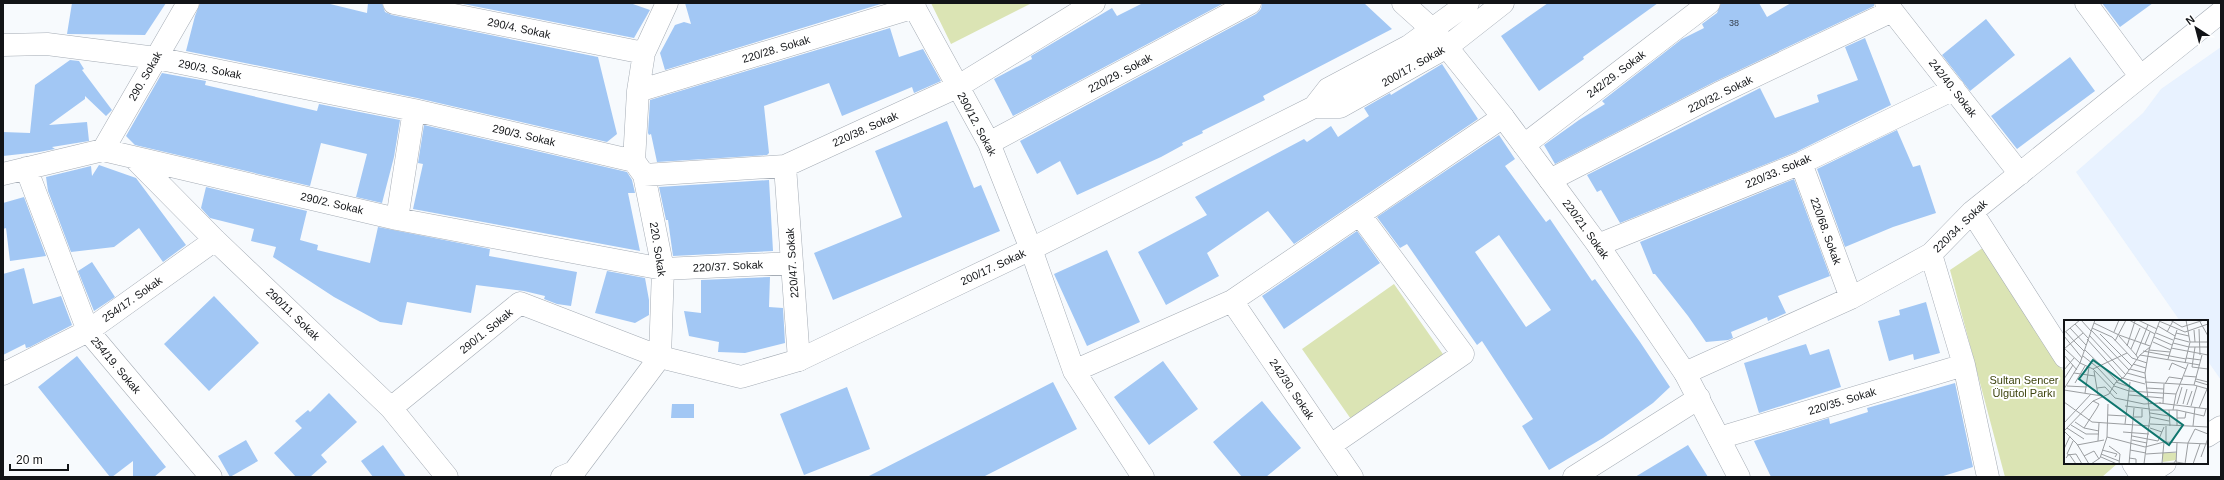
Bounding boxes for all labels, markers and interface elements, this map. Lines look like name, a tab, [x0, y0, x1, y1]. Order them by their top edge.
north arrow	[2176, 8, 2216, 48]
text: N	[2183, 13, 2197, 27]
street label: 290/4. Sokak	[486, 15, 552, 41]
house number: 38	[1729, 18, 1739, 28]
street label: 220/28. Sokak	[741, 33, 812, 65]
street label: 200/17. Sokak	[1380, 43, 1447, 89]
street label: 242/29. Sokak	[1584, 48, 1648, 100]
street label: 290. Sokak	[126, 49, 164, 103]
street label: 220/29. Sokak	[1086, 51, 1154, 95]
street label: 290/3. Sokak	[177, 57, 243, 81]
street label: 242/40. Sokak	[1927, 57, 1980, 120]
street label: 220/32. Sokak	[1686, 73, 1755, 115]
street label: 290/12. Sokak	[955, 90, 999, 158]
street label: 220/38. Sokak	[830, 109, 900, 149]
street label: 290/3. Sokak	[491, 122, 557, 148]
street label: 220/33. Sokak	[1743, 152, 1813, 190]
street label: 290/2. Sokak	[299, 190, 365, 216]
street label: 220/68. Sokak	[1808, 196, 1844, 267]
street label: 220/21. Sokak	[1560, 197, 1612, 261]
street label: 220/34. Sokak	[1931, 197, 1990, 255]
street label: 220. Sokak	[648, 221, 668, 278]
street label: 220/47. Sokak	[784, 227, 800, 299]
street label: 200/17. Sokak	[959, 246, 1028, 287]
street label: 220/37. Sokak	[693, 258, 764, 274]
street label: 254/17. Sokak	[100, 274, 165, 324]
street label: 290/11. Sokak	[264, 286, 323, 343]
street label: 290/1. Sokak	[457, 306, 515, 356]
inset map	[2064, 320, 2208, 464]
street label: 254/19. Sokak	[89, 334, 144, 396]
street label: 242/30. Sokak	[1267, 356, 1317, 422]
park label: Sultan Sencer Ülgütol Parkı	[1989, 374, 2059, 399]
street label: 220/35. Sokak	[1807, 385, 1878, 417]
scale bar	[10, 446, 68, 472]
text: 20 m	[16, 453, 43, 467]

